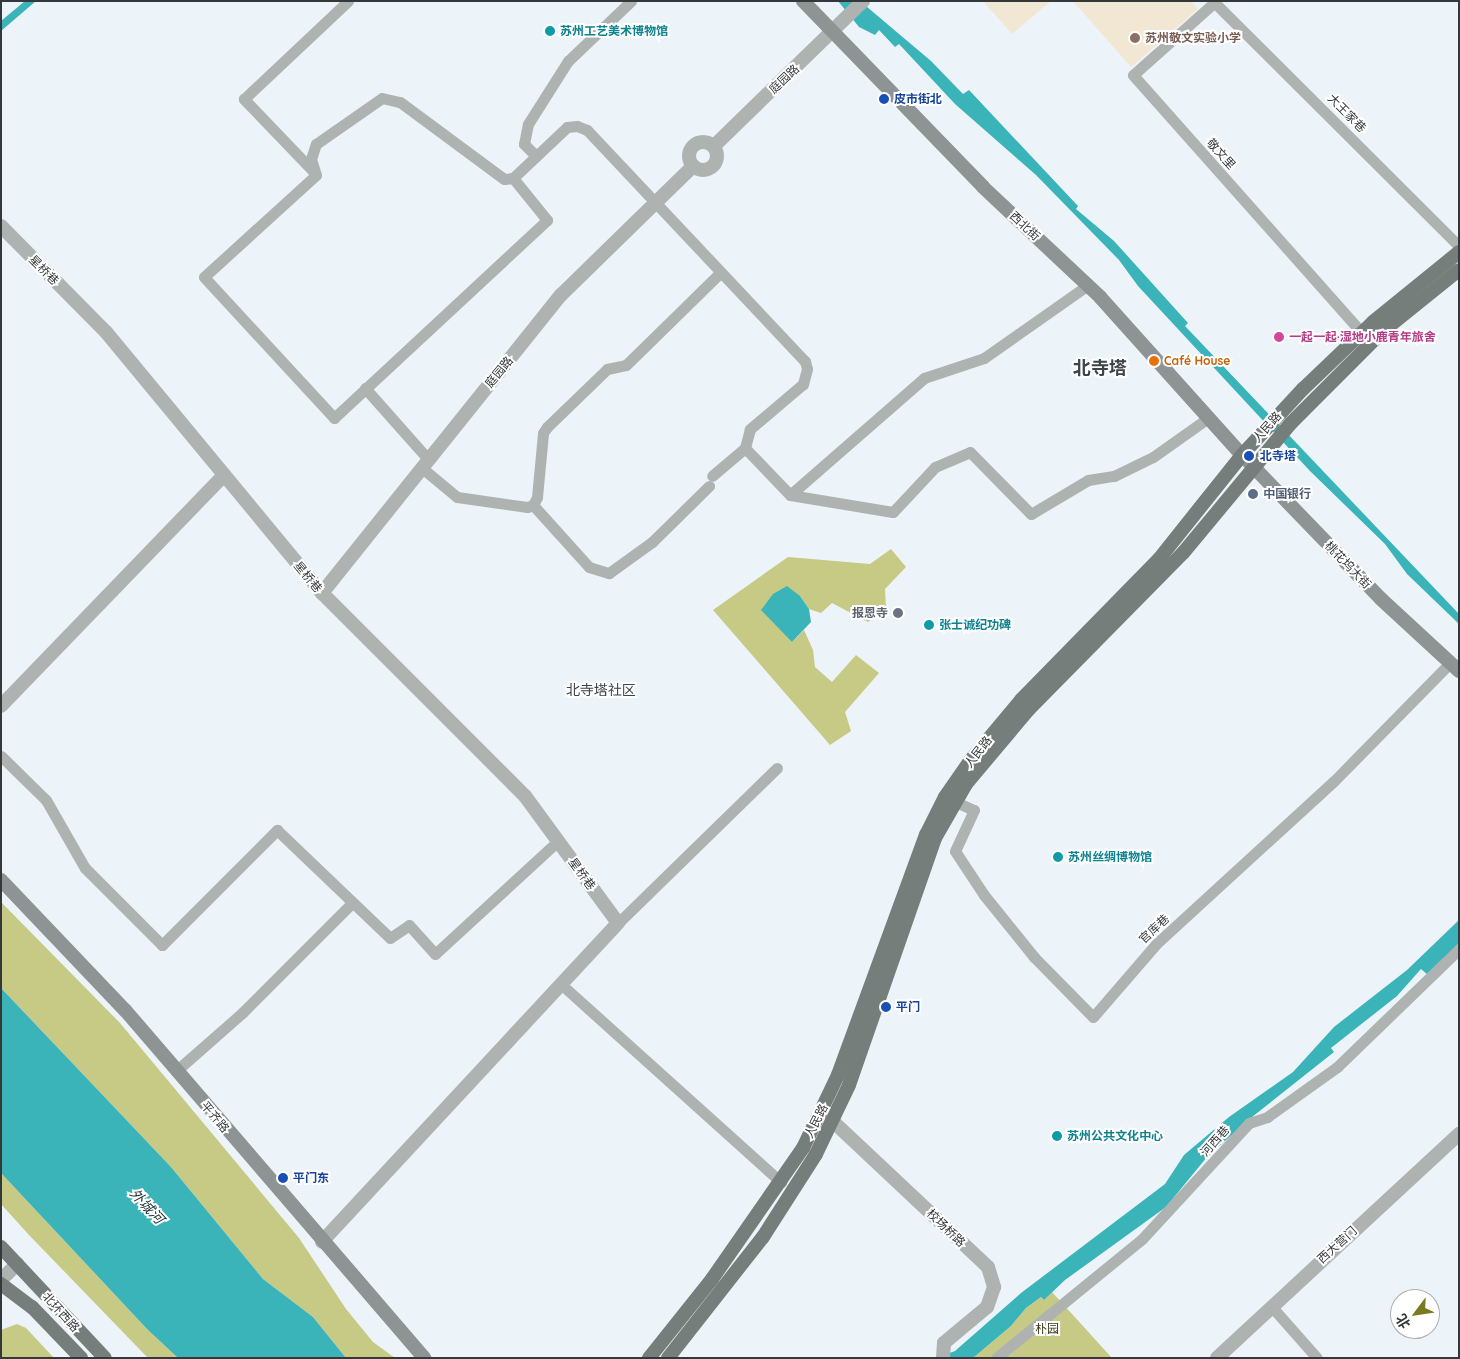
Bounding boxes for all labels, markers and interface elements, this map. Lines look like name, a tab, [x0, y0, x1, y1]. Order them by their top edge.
place label: 苏州工艺美术博物馆	[560, 24, 668, 38]
marker: 苏州工艺美术博物馆	[544, 25, 556, 37]
place label: 苏州敬文实验小学	[1145, 31, 1241, 45]
marker: 苏州敬文实验小学	[1129, 32, 1141, 44]
street label: 庭园路	[766, 61, 802, 97]
street label: 大王家巷	[1325, 91, 1369, 135]
place label: 皮市街北	[894, 92, 942, 106]
marker: 皮市街北	[878, 93, 890, 105]
street label: 敬文里	[1204, 136, 1238, 172]
street label: 西北街	[1007, 208, 1043, 244]
street label: 星桥巷	[26, 252, 62, 288]
place label: 一起一起·湿地小鹿青年旅舍	[1289, 330, 1436, 344]
marker: 一起一起·湿地小鹿青年旅舍	[1273, 331, 1285, 343]
street label: 庭园路	[482, 353, 516, 391]
place label: Café House	[1164, 354, 1230, 368]
marker: Café House	[1148, 355, 1160, 367]
district label: 北寺塔	[1073, 357, 1127, 379]
street label: 人民路	[1250, 409, 1284, 445]
marker: 北寺塔	[1242, 449, 1256, 463]
place label: 北寺塔	[1260, 449, 1296, 463]
place label: 中国银行	[1263, 487, 1311, 501]
marker: 中国银行	[1247, 488, 1259, 500]
street label: 桃花坞大街	[1322, 538, 1374, 592]
street label: 星桥巷	[291, 559, 325, 595]
place label: 报恩寺	[852, 606, 888, 620]
marker: 报恩寺	[892, 607, 904, 619]
place label: 张士诚纪功碑	[939, 618, 1011, 632]
marker: 张士诚纪功碑	[923, 619, 935, 631]
district label: 北寺塔社区	[566, 682, 636, 698]
street label: 人民路	[961, 733, 995, 771]
place label: 苏州丝绸博物馆	[1068, 850, 1152, 864]
marker: 苏州丝绸博物馆	[1052, 851, 1064, 863]
street label: 星桥巷	[566, 855, 598, 893]
street label: 官库巷	[1136, 911, 1172, 947]
place label: 平门	[896, 1000, 920, 1014]
marker: 平门	[880, 1001, 892, 1013]
street label: 平齐路	[198, 1099, 232, 1135]
street label: 人民路	[801, 1102, 831, 1140]
street label: 河西巷	[1198, 1123, 1232, 1159]
place label: 苏州公共文化中心	[1067, 1129, 1163, 1143]
marker: 苏州公共文化中心	[1051, 1130, 1063, 1142]
place label: 平门东	[293, 1171, 329, 1185]
marker: 平门东	[277, 1172, 289, 1184]
water label: 外城河	[127, 1185, 167, 1227]
street label: 校场桥路	[924, 1206, 968, 1250]
street label: 西大营门	[1314, 1224, 1360, 1266]
street label: 北环西路	[40, 1289, 82, 1335]
north arrow	[1390, 1289, 1440, 1339]
text: 北	[1392, 1311, 1414, 1332]
park label: 朴园	[1035, 1322, 1059, 1336]

